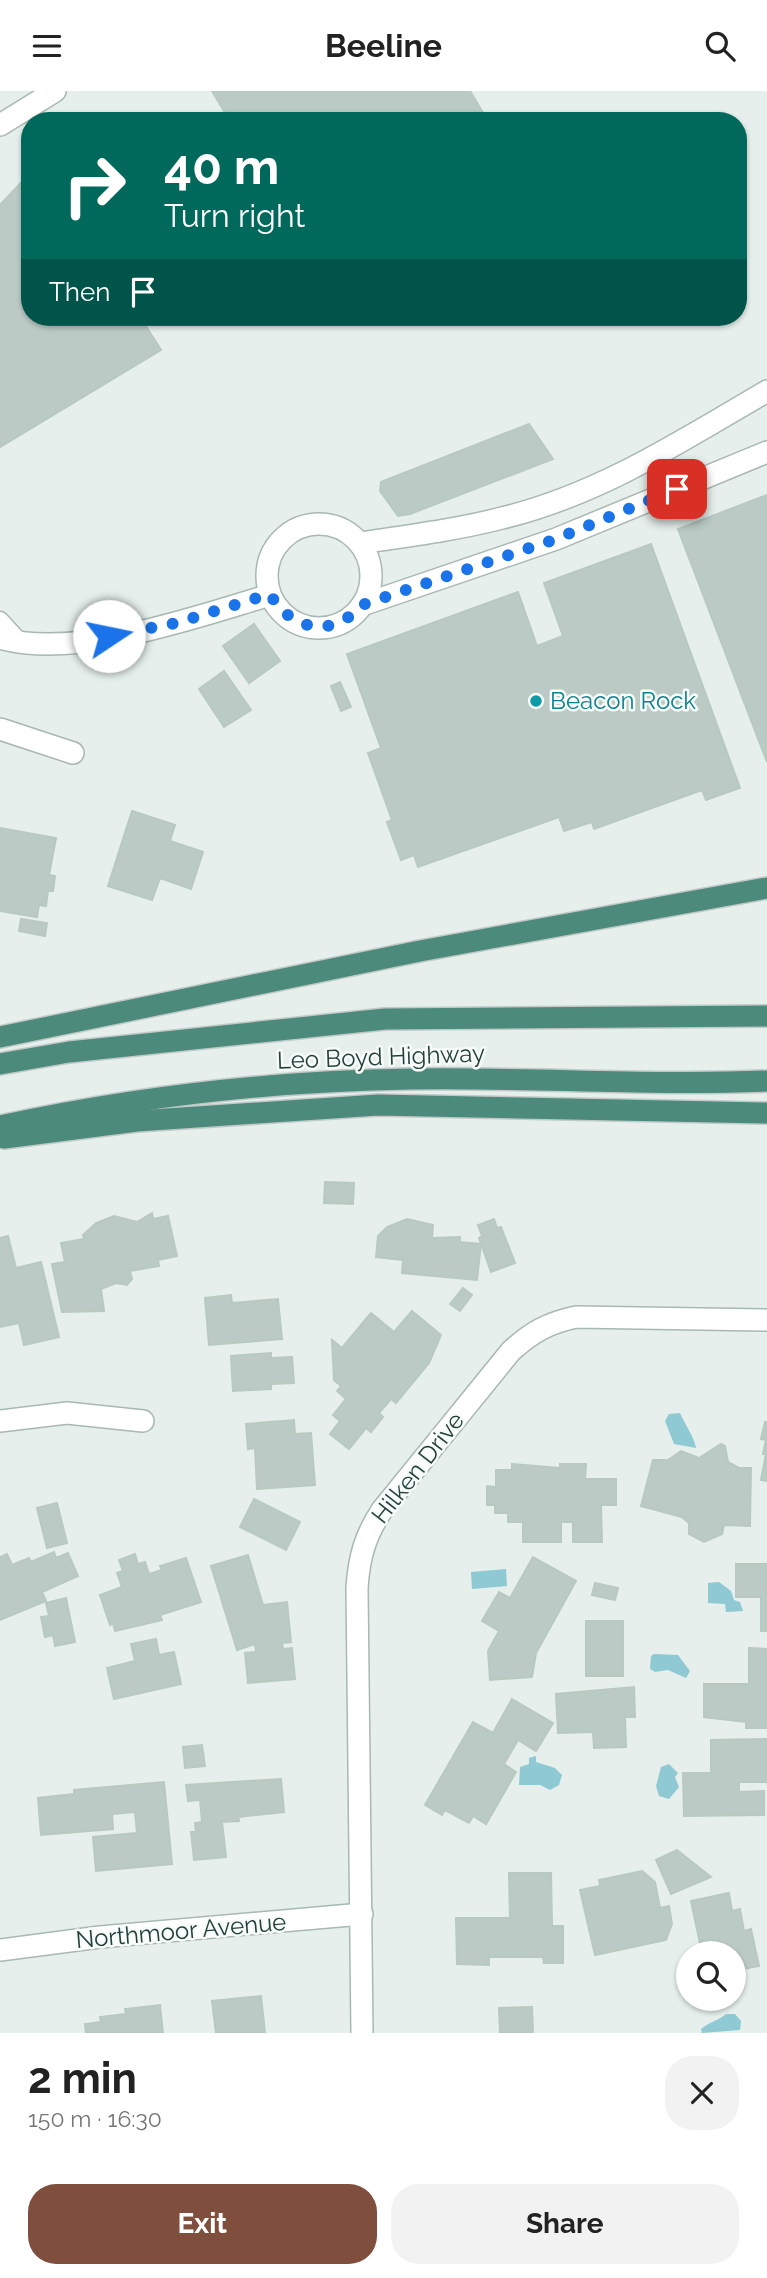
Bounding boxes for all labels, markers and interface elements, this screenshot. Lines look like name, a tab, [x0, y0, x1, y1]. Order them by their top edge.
icon: menu	[28, 27, 66, 65]
text: Beeline	[325, 27, 442, 64]
icon: search	[701, 27, 739, 65]
text: 40 m	[164, 138, 279, 195]
icon: right	[49, 140, 140, 231]
text: Turn right	[164, 197, 305, 234]
icon: arrive	[124, 273, 162, 311]
text: Then	[49, 277, 110, 307]
pin	[647, 459, 707, 519]
icon: arrive	[658, 470, 696, 508]
position arrow	[72, 599, 146, 673]
place label: Beacon Rock	[550, 686, 696, 715]
marker: Beacon Rock	[528, 693, 544, 709]
street label: Leo Boyd Highway	[277, 1038, 485, 1075]
street label: Hilken Drive	[365, 1406, 470, 1529]
street label: Northmoor Avenue	[75, 1907, 287, 1954]
map controls	[676, 1941, 746, 2011]
button: search	[676, 1941, 746, 2011]
text: 2 min	[28, 2054, 137, 2103]
button: close	[665, 2056, 739, 2130]
text: 150 m · 16:30	[28, 2105, 162, 2132]
button: Exit	[28, 2184, 377, 2264]
button: Share	[391, 2184, 739, 2264]

